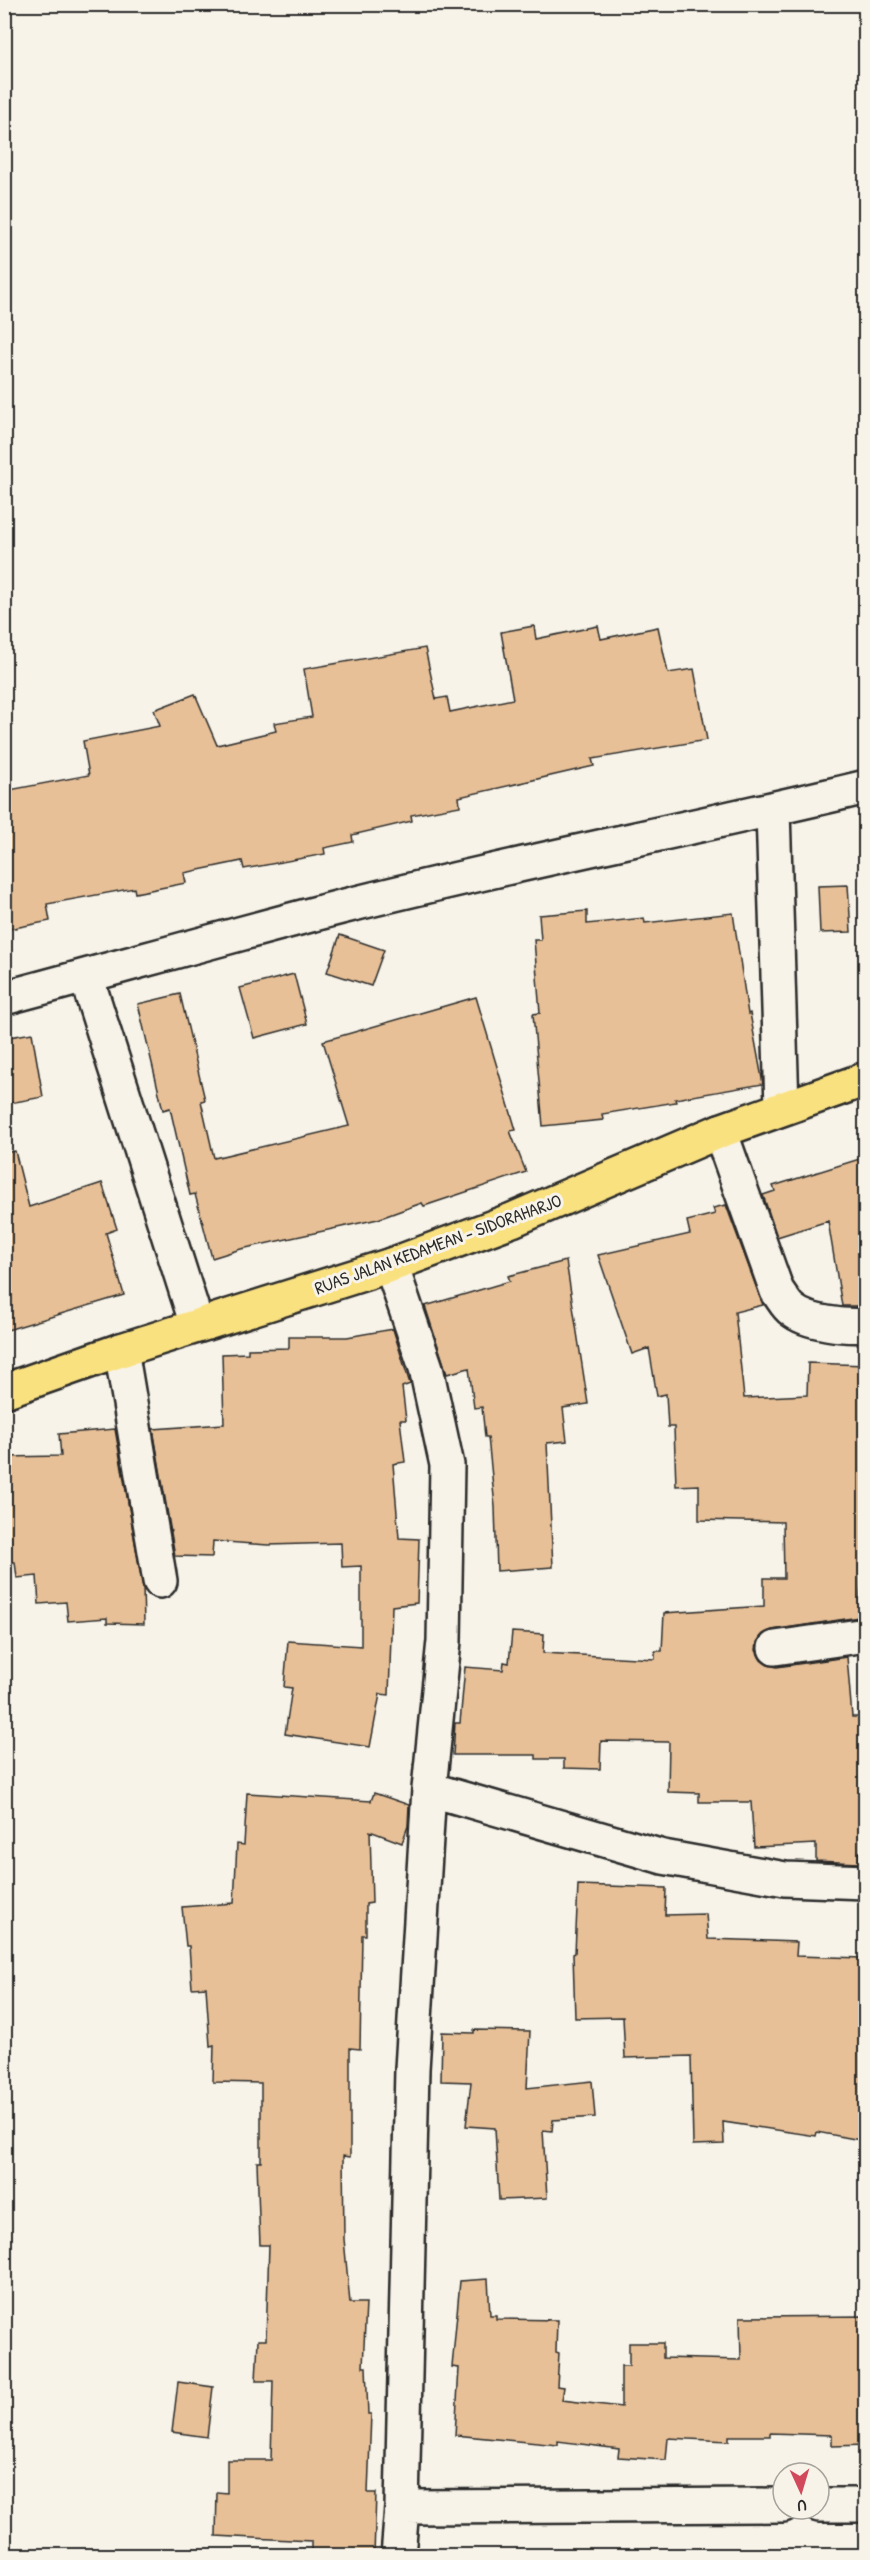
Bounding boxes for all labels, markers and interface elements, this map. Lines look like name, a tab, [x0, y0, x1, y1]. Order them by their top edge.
street label: RUAS JALAN KEDAMEAN - SIDORAHARJO	[311, 1188, 565, 1300]
north arrow	[771, 2461, 831, 2521]
text: U	[797, 2495, 807, 2517]

